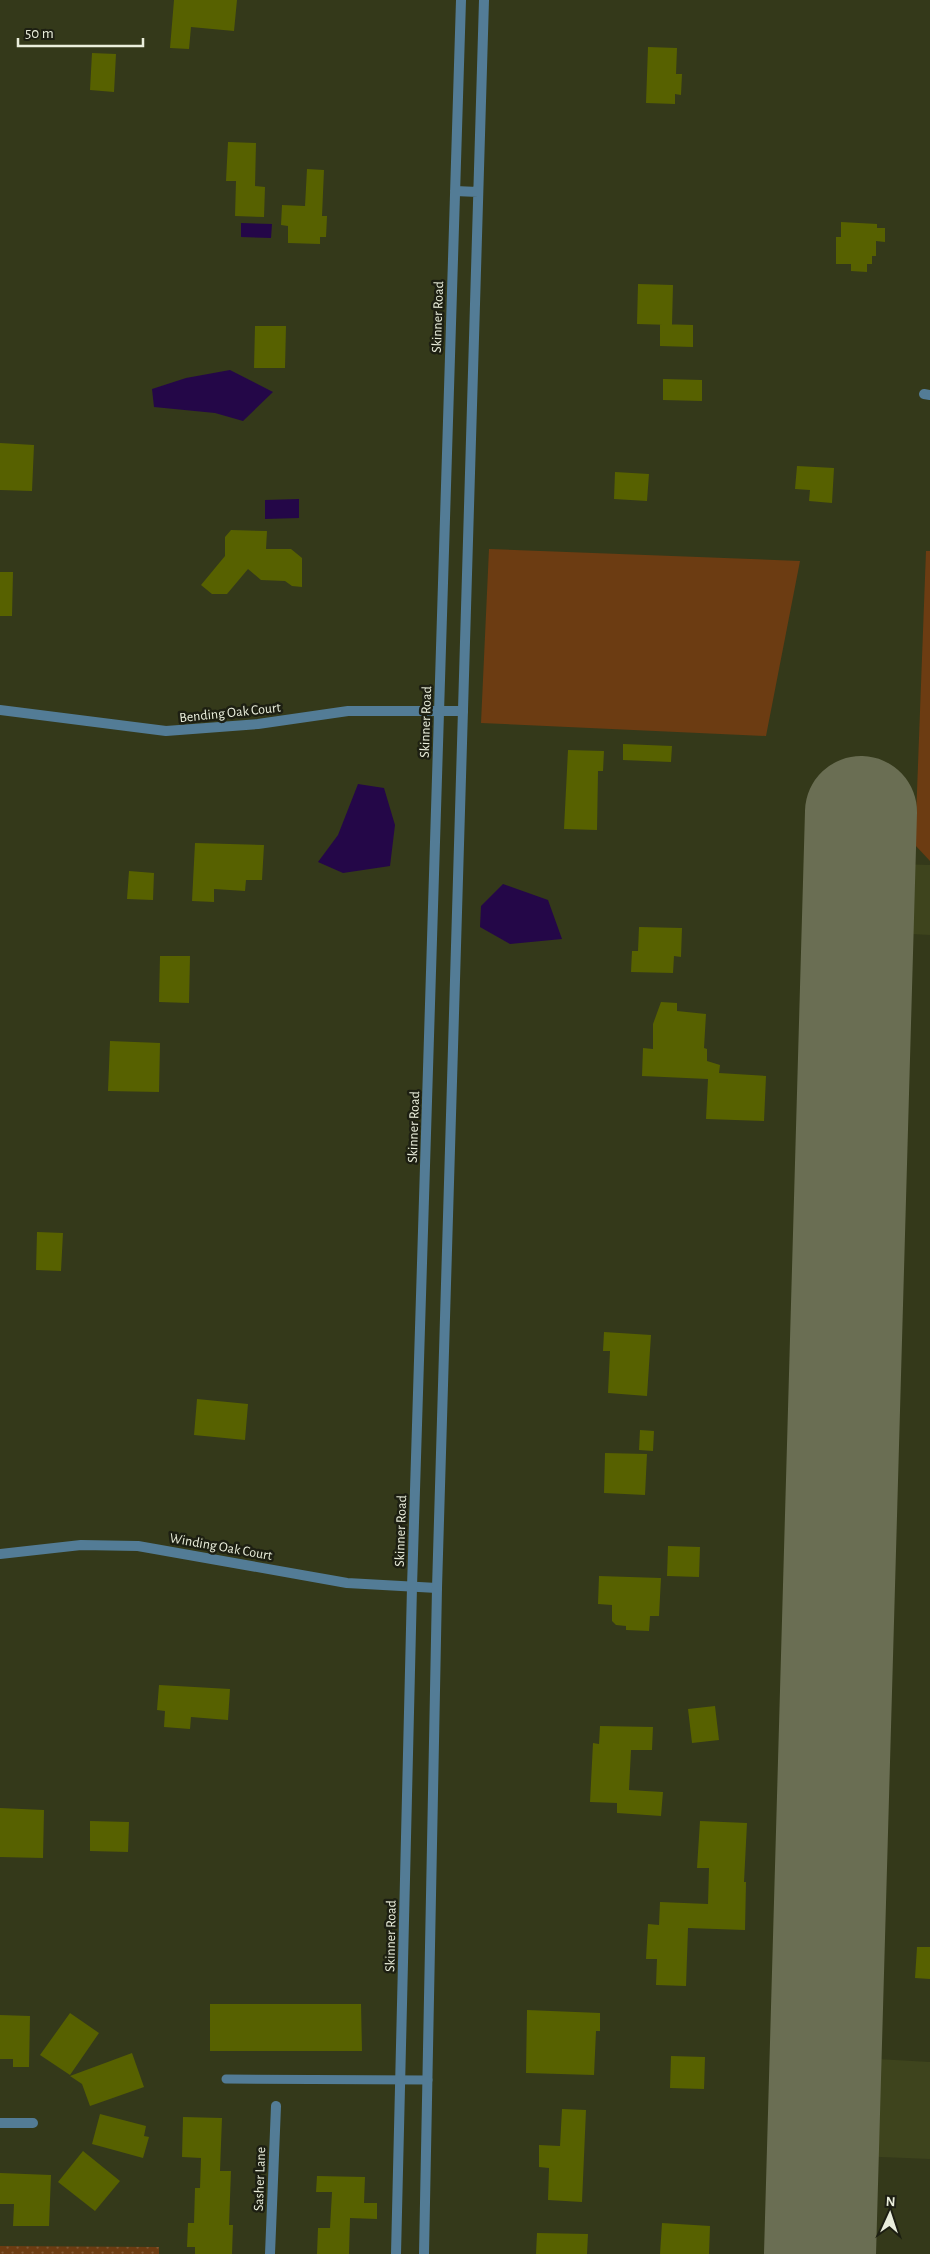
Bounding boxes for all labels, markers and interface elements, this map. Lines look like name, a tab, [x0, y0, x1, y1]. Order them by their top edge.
scale bar	[18, 15, 142, 47]
text: 50 m	[25, 26, 54, 41]
street label: Skinner Road	[430, 281, 446, 353]
street label: Skinner Road	[418, 686, 434, 758]
street label: Bending Oak Court	[179, 701, 282, 725]
street label: Skinner Road	[406, 1091, 422, 1163]
street label: Skinner Road	[393, 1495, 409, 1567]
street label: Winding Oak Court	[168, 1531, 274, 1563]
street label: Skinner Road	[383, 1900, 399, 1972]
street label: Sasher Lane	[252, 2147, 268, 2211]
north arrow	[865, 2189, 915, 2239]
text: N	[885, 2195, 896, 2209]

